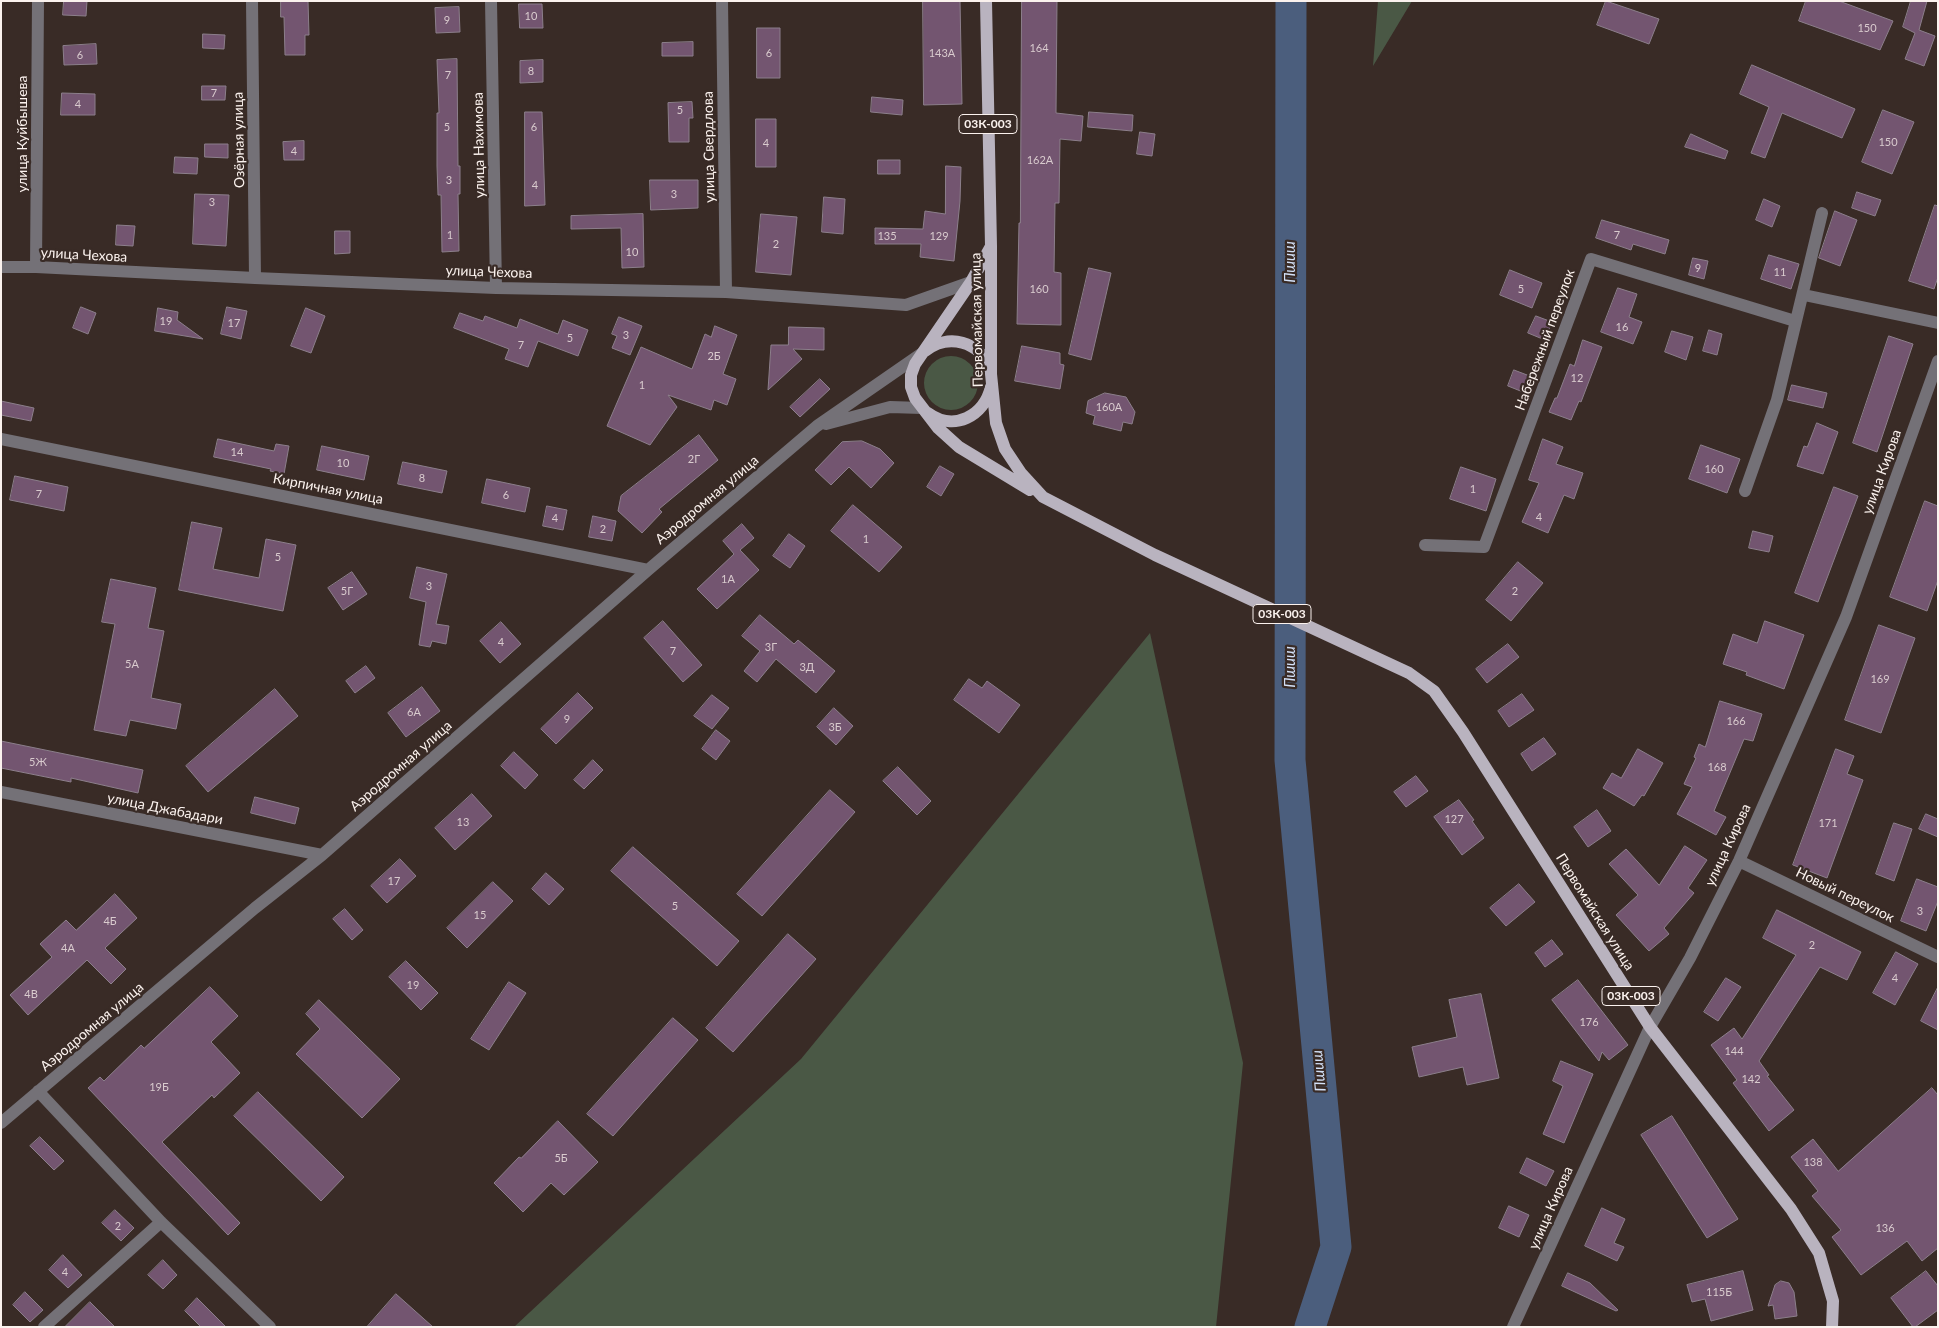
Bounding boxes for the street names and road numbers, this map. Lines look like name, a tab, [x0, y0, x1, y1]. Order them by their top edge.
street label: улица Куйбышева	[14, 76, 30, 192]
street label: улица Свердлова	[700, 91, 718, 203]
street label: Озёрная улица	[230, 92, 248, 188]
street label: улица Нахимова	[470, 92, 488, 198]
road number: 03К-003	[959, 115, 1017, 134]
street label: улица Чехова	[40, 244, 128, 266]
street label: Первомайская улица	[967, 253, 987, 387]
street label: улица Чехова	[445, 262, 533, 282]
street label: Набережный переулок	[1512, 267, 1578, 413]
street label: улица Кирова	[1859, 427, 1905, 517]
street label: Аэродромная улица	[652, 452, 762, 548]
street label: Кирпичная улица	[271, 470, 385, 508]
road number: 03К-003	[1253, 604, 1311, 624]
street label: Аэродромная улица	[347, 717, 455, 815]
street label: улица Джабадари	[106, 790, 224, 828]
street label: улица Кирова	[1702, 801, 1754, 889]
street label: Первомайская улица	[1552, 850, 1638, 974]
street label: Новый переулок	[1793, 864, 1897, 926]
street label: Аэродромная улица	[37, 979, 147, 1075]
road number: 03К-003	[1602, 986, 1660, 1006]
street label: улица Кирова	[1525, 1164, 1577, 1252]

